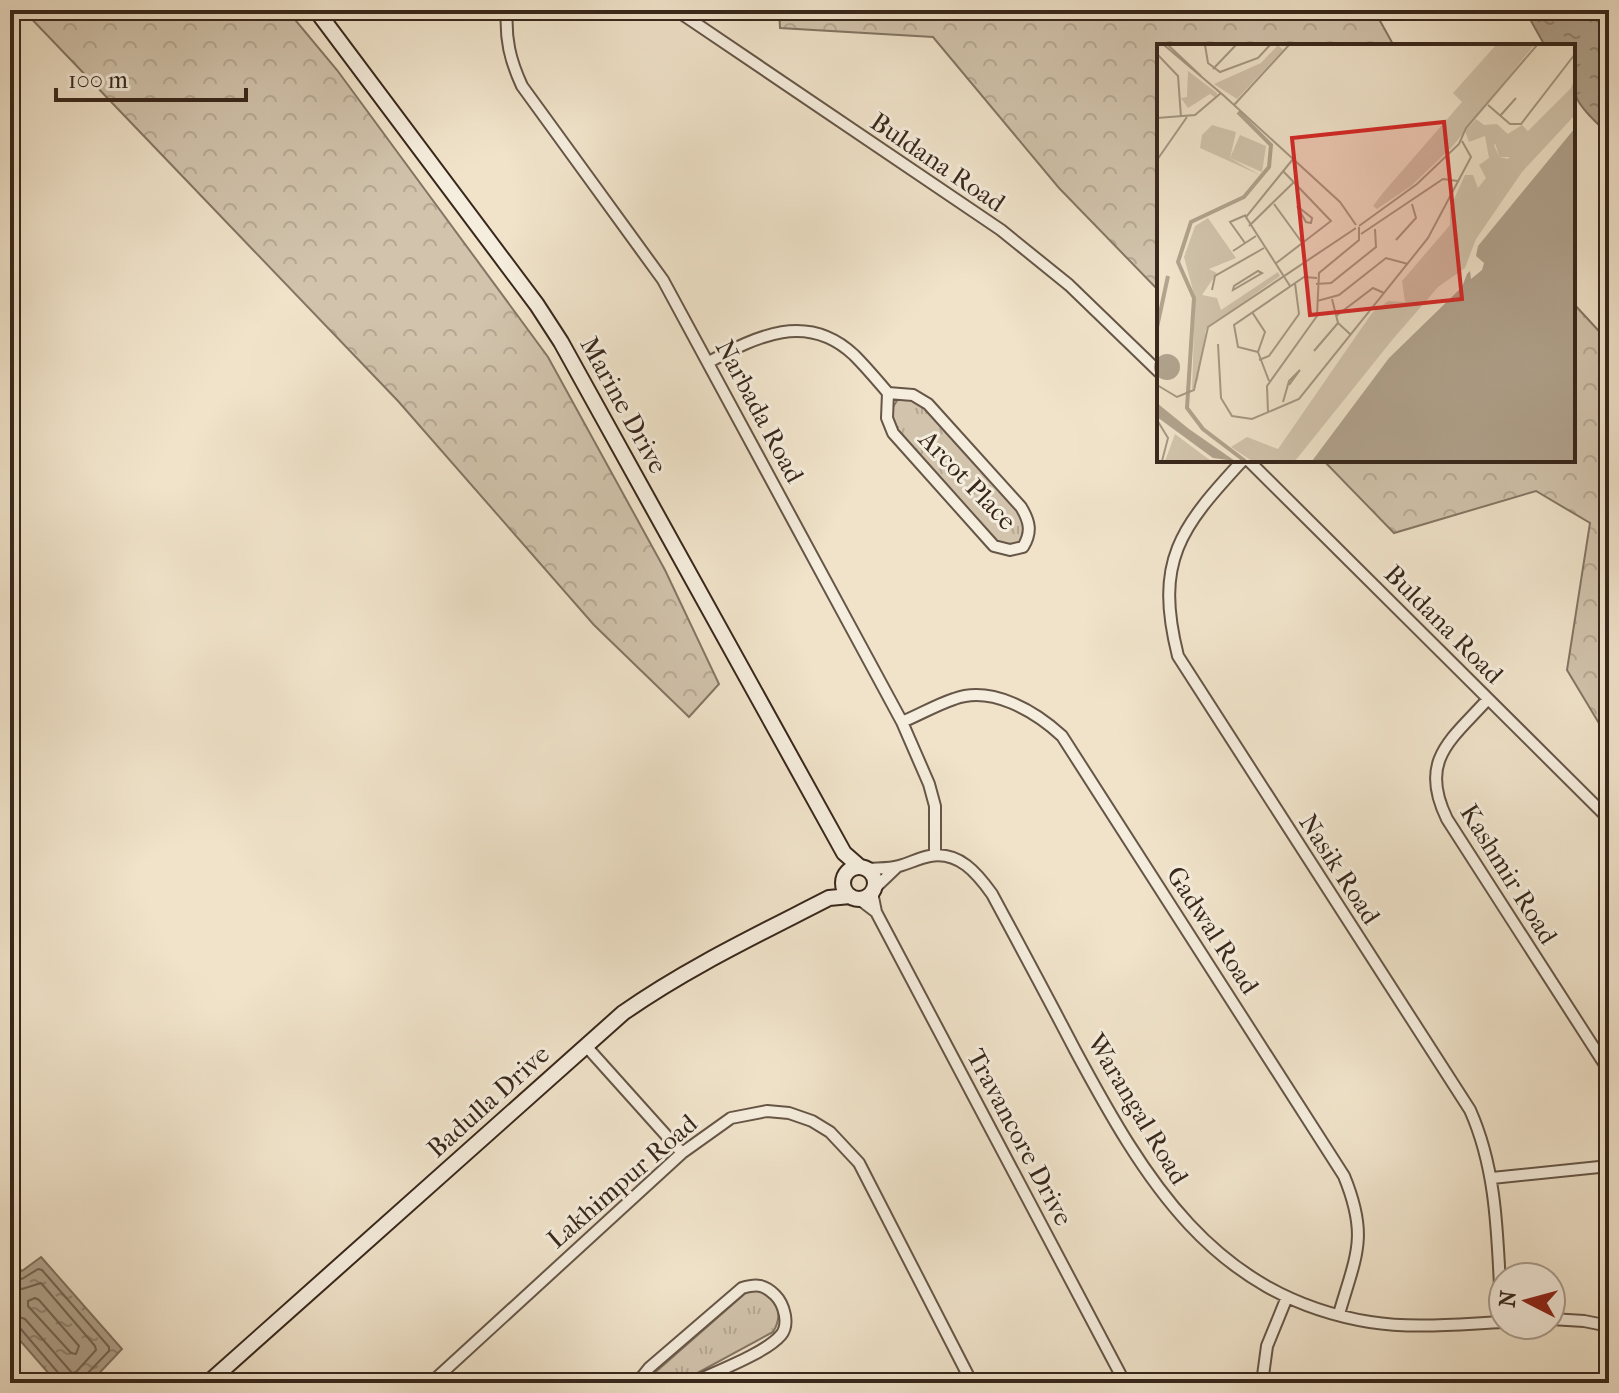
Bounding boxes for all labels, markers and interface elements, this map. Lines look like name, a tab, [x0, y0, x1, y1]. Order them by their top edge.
inset map	[1157, 44, 1575, 462]
scale bar	[56, 52, 246, 102]
text: 100 m	[68, 66, 128, 94]
street label: Buldana Road	[865, 106, 1012, 219]
street label: Marine Drive	[573, 331, 674, 479]
street label: Narbada Road	[709, 334, 811, 489]
street label: Arcot Place	[912, 423, 1023, 537]
street label: Buldana Road	[1378, 558, 1510, 691]
street label: Kashmir Road	[1453, 799, 1564, 951]
street label: Nasik Road	[1292, 808, 1387, 931]
street label: Gadwal Road	[1160, 861, 1266, 1001]
street label: Warangal Road	[1080, 1027, 1195, 1191]
street label: Badulla Drive	[421, 1038, 556, 1164]
street label: Travancore Drive	[960, 1044, 1079, 1231]
street label: Lakhimpur Road	[541, 1107, 704, 1255]
north arrow	[1487, 1261, 1567, 1341]
text: N	[1494, 1289, 1522, 1309]

